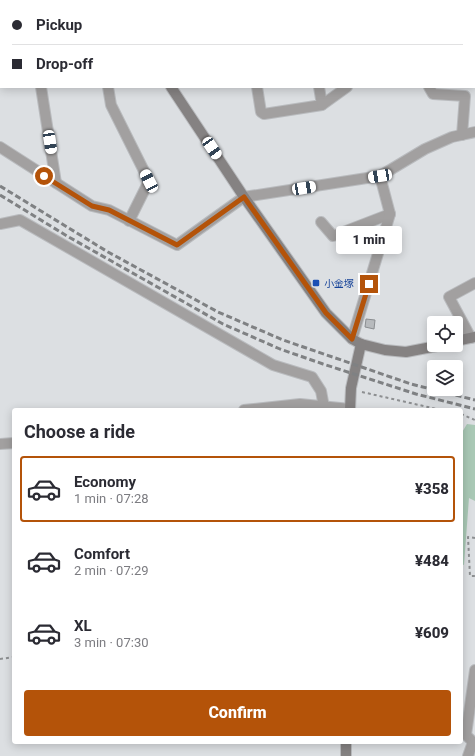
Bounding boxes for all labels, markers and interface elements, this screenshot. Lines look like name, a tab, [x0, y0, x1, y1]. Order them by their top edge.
text: Pickup	[36, 16, 82, 34]
text: Drop-off	[36, 55, 93, 73]
car	[42, 129, 58, 155]
car	[200, 135, 224, 161]
route start	[35, 167, 53, 185]
car	[138, 168, 160, 194]
car	[367, 168, 393, 184]
car	[291, 180, 317, 196]
callout: 1 min	[336, 226, 402, 254]
text: 1 min	[353, 232, 385, 247]
route end	[360, 275, 378, 293]
marker: 小金塚	[311, 278, 321, 288]
place label: 小金塚	[324, 278, 354, 289]
map controls	[427, 316, 463, 396]
button: locate	[427, 316, 463, 352]
button: layers	[427, 360, 463, 396]
text: Choose a ride	[24, 421, 135, 442]
icon: car	[26, 471, 62, 507]
text: Economy	[74, 473, 136, 491]
text: ¥358	[415, 480, 449, 498]
text: 1 min · 07:28	[74, 491, 149, 506]
icon: car	[26, 543, 62, 579]
text: Comfort	[74, 545, 130, 563]
text: ¥484	[415, 552, 449, 570]
text: 2 min · 07:29	[74, 563, 149, 578]
icon: car	[26, 615, 62, 651]
text: XL	[74, 617, 92, 635]
text: ¥609	[415, 624, 449, 642]
text: 3 min · 07:30	[74, 635, 149, 650]
button: Confirm	[24, 690, 451, 736]

